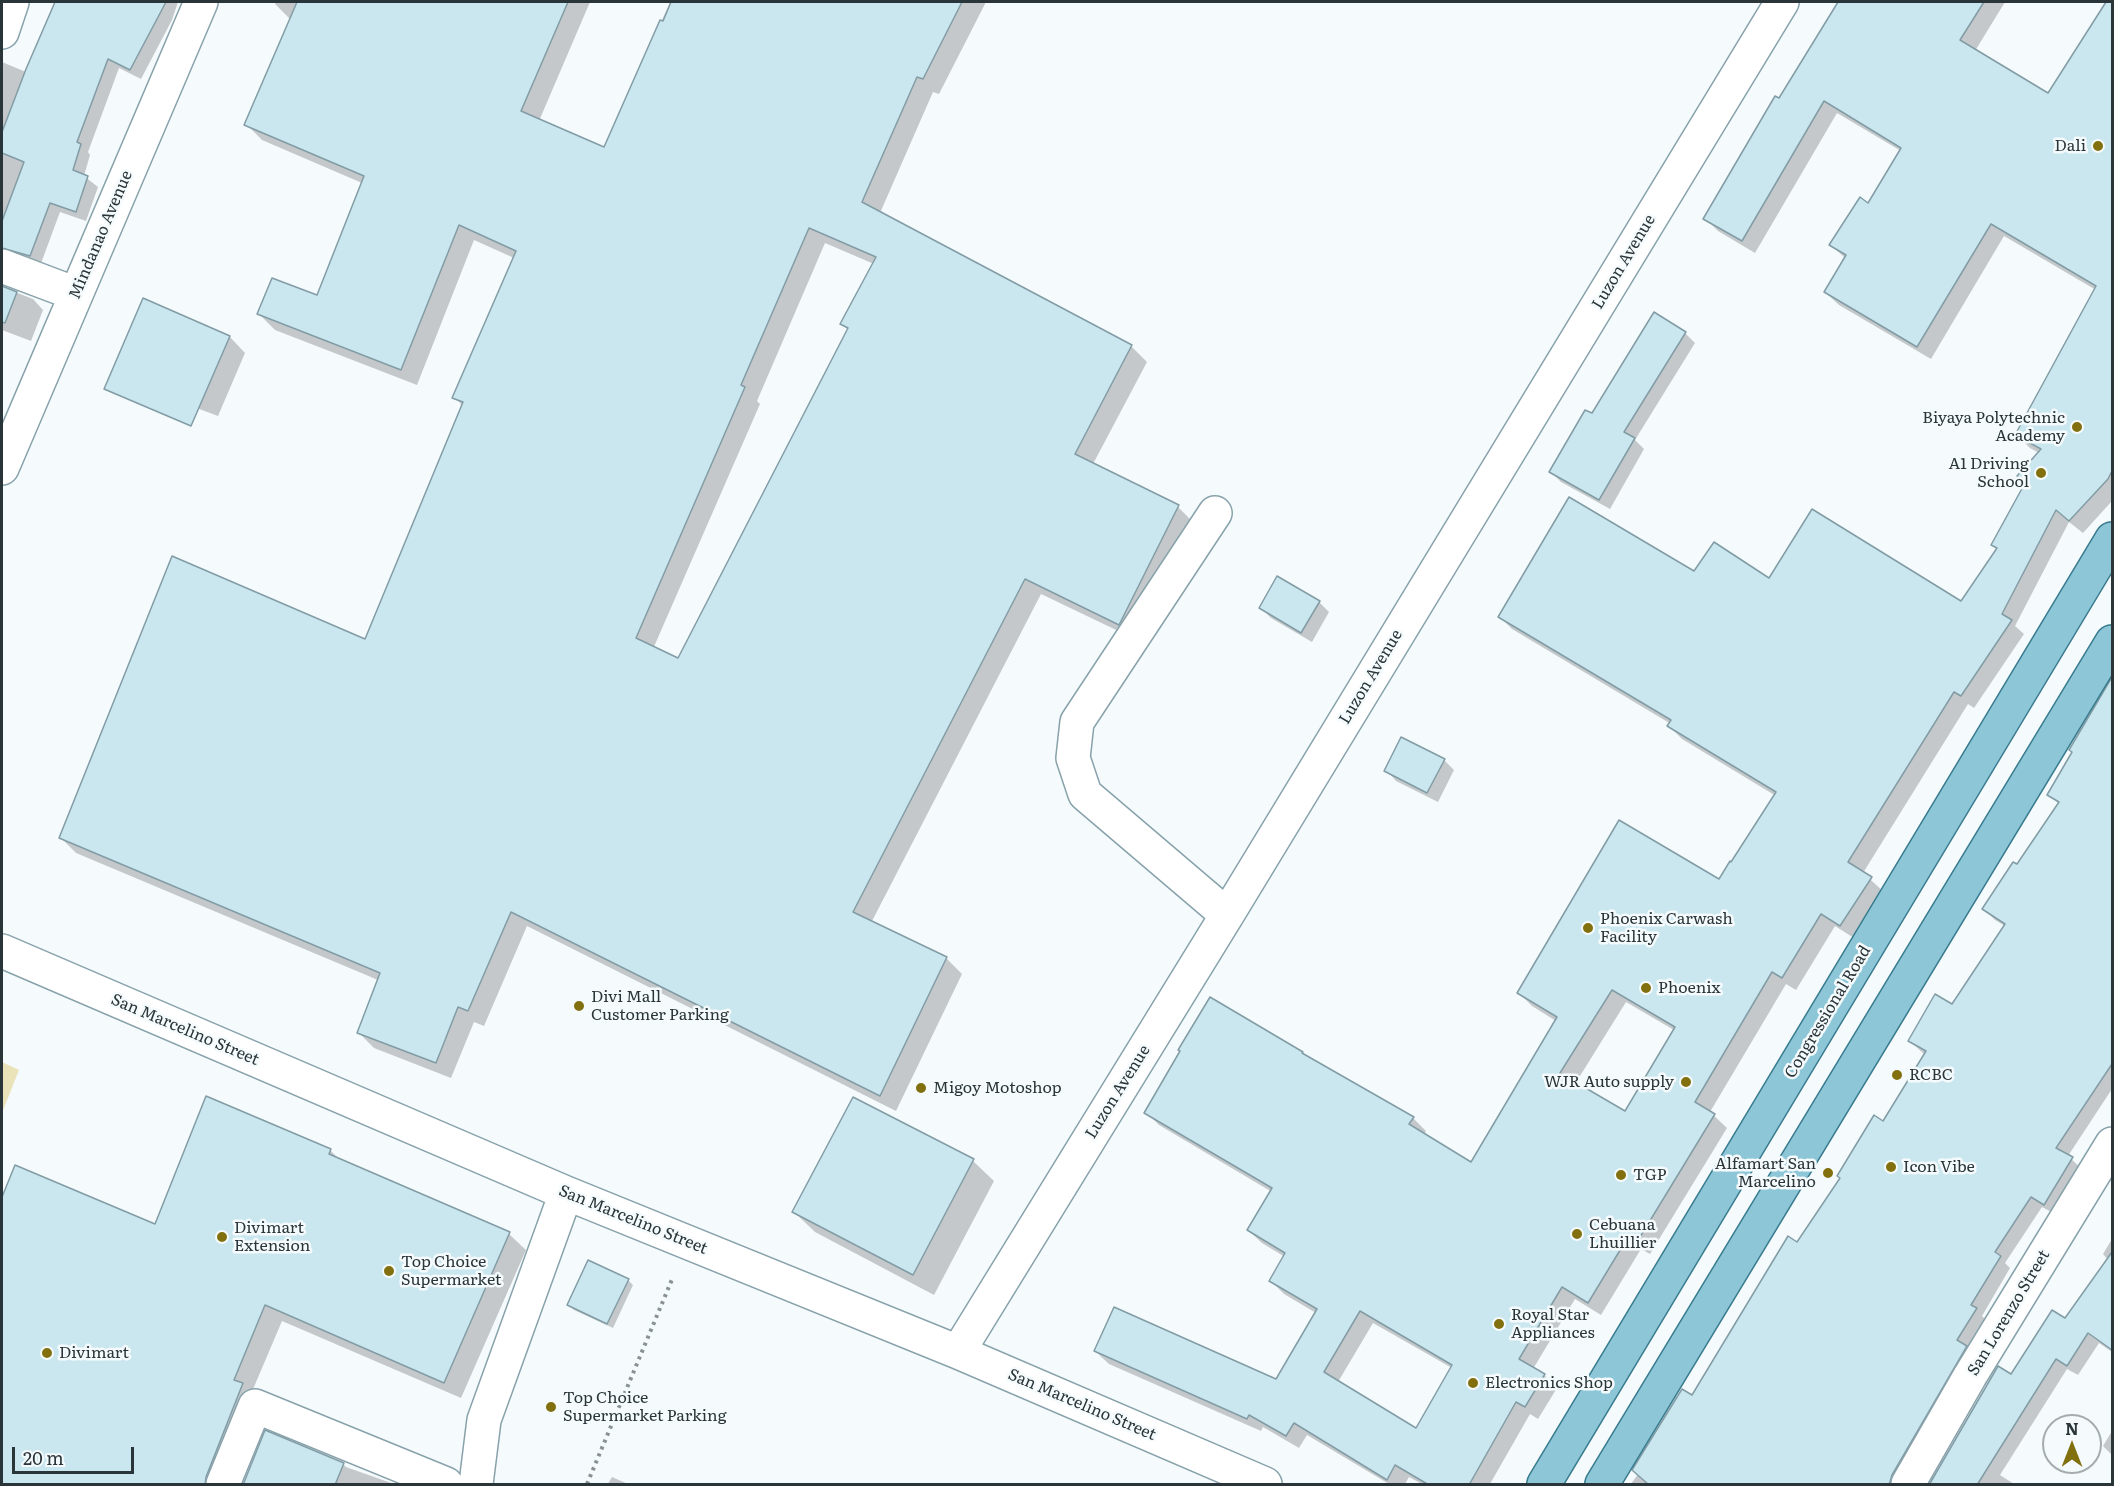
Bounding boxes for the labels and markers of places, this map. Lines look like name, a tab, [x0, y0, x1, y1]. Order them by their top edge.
place label: Dali	[2054, 136, 2086, 156]
marker: Dali	[2091, 139, 2105, 153]
place label: Biyaya Polytechnic Academy	[1922, 408, 2065, 446]
marker: Biyaya Polytechnic Academy	[2070, 420, 2084, 434]
place label: A1 Driving School	[1949, 454, 2029, 492]
marker: A1 Driving School	[2034, 466, 2048, 480]
place label: Phoenix Carwash Facility	[1600, 909, 1733, 947]
marker: Phoenix Carwash Facility	[1581, 921, 1595, 935]
place label: Phoenix	[1658, 978, 1721, 998]
marker: Phoenix	[1639, 981, 1653, 995]
place label: Divi Mall Customer Parking	[591, 987, 729, 1025]
marker: Divi Mall Customer Parking	[572, 999, 586, 1013]
place label: RCBC	[1909, 1065, 1953, 1085]
marker: RCBC	[1890, 1068, 1904, 1082]
place label: WJR Auto supply	[1544, 1072, 1674, 1092]
marker: WJR Auto supply	[1679, 1075, 1693, 1089]
place label: Migoy Motoshop	[933, 1078, 1062, 1098]
marker: Migoy Motoshop	[914, 1081, 928, 1095]
place label: Alfamart San Marcelino	[1715, 1154, 1816, 1192]
place label: Icon Vibe	[1903, 1157, 1975, 1177]
marker: Icon Vibe	[1884, 1160, 1898, 1174]
place label: TGP	[1633, 1165, 1666, 1185]
marker: Alfamart San Marcelino	[1821, 1166, 1835, 1180]
marker: TGP	[1614, 1168, 1628, 1182]
place label: Cebuana Lhuillier	[1589, 1215, 1656, 1253]
place label: Divimart Extension	[234, 1218, 310, 1256]
marker: Cebuana Lhuillier	[1570, 1227, 1584, 1241]
marker: Divimart Extension	[215, 1230, 229, 1244]
place label: Top Choice Supermarket	[401, 1252, 501, 1290]
marker: Top Choice Supermarket	[382, 1264, 396, 1278]
place label: Royal Star Appliances	[1511, 1305, 1595, 1343]
marker: Royal Star Appliances	[1492, 1317, 1506, 1331]
place label: Divimart	[59, 1343, 129, 1363]
marker: Divimart	[40, 1346, 54, 1360]
place label: Electronics Shop	[1485, 1373, 1613, 1393]
marker: Electronics Shop	[1466, 1376, 1480, 1390]
place label: Top Choice Supermarket Parking	[563, 1388, 727, 1426]
marker: Top Choice Supermarket Parking	[544, 1400, 558, 1414]

